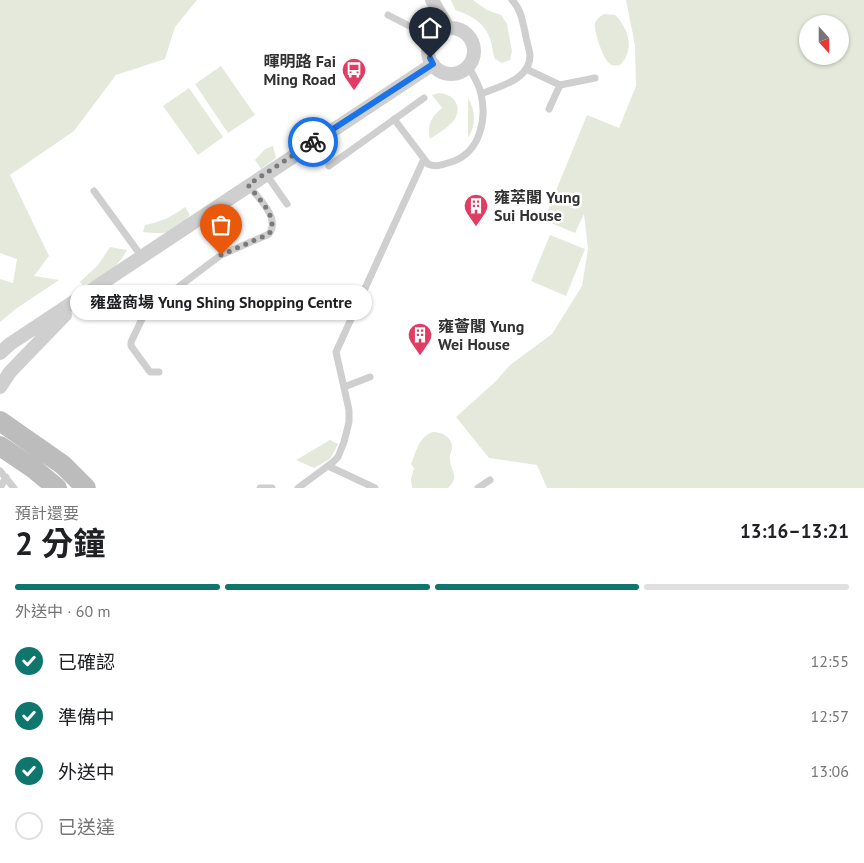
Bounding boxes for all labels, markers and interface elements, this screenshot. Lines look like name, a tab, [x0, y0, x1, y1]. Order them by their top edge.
pin	[409, 7, 451, 58]
icon: home	[416, 14, 444, 42]
north arrow	[799, 15, 849, 65]
map controls	[799, 15, 849, 65]
place label: 暉明路 Fai Ming Road	[264, 51, 336, 89]
bus stop icon: 暉明路 Fai Ming Road	[341, 57, 367, 91]
courier	[288, 117, 338, 167]
icon: bike	[299, 128, 327, 156]
place label: 雍萃閣 Yung Sui House	[494, 187, 580, 225]
building icon: 雍萃閣 Yung Sui House	[463, 193, 489, 227]
pin	[200, 204, 242, 255]
icon: bag	[207, 211, 235, 239]
callout: 雍盛商場 Yung Shing Shopping Centre	[70, 285, 372, 320]
text: 雍盛商場 Yung Shing Shopping Centre	[90, 292, 352, 312]
place label: 雍薈閣 Yung Wei House	[438, 316, 524, 354]
building icon: 雍薈閣 Yung Wei House	[407, 322, 433, 356]
text: 預計還要	[15, 503, 79, 523]
text: 13:16–13:21	[740, 519, 849, 543]
text: 2 分鐘	[15, 522, 105, 564]
text: 外送中 · 60 m	[15, 601, 111, 621]
icon: check	[15, 647, 43, 675]
text: 已確認	[58, 650, 115, 674]
text: 12:55	[811, 651, 849, 671]
icon: check	[15, 702, 43, 730]
text: 準備中	[58, 705, 115, 729]
text: 12:57	[811, 706, 849, 726]
icon: check	[15, 757, 43, 785]
text: 外送中	[58, 760, 115, 784]
text: 13:06	[811, 761, 849, 781]
text: 已送達	[58, 815, 115, 839]

